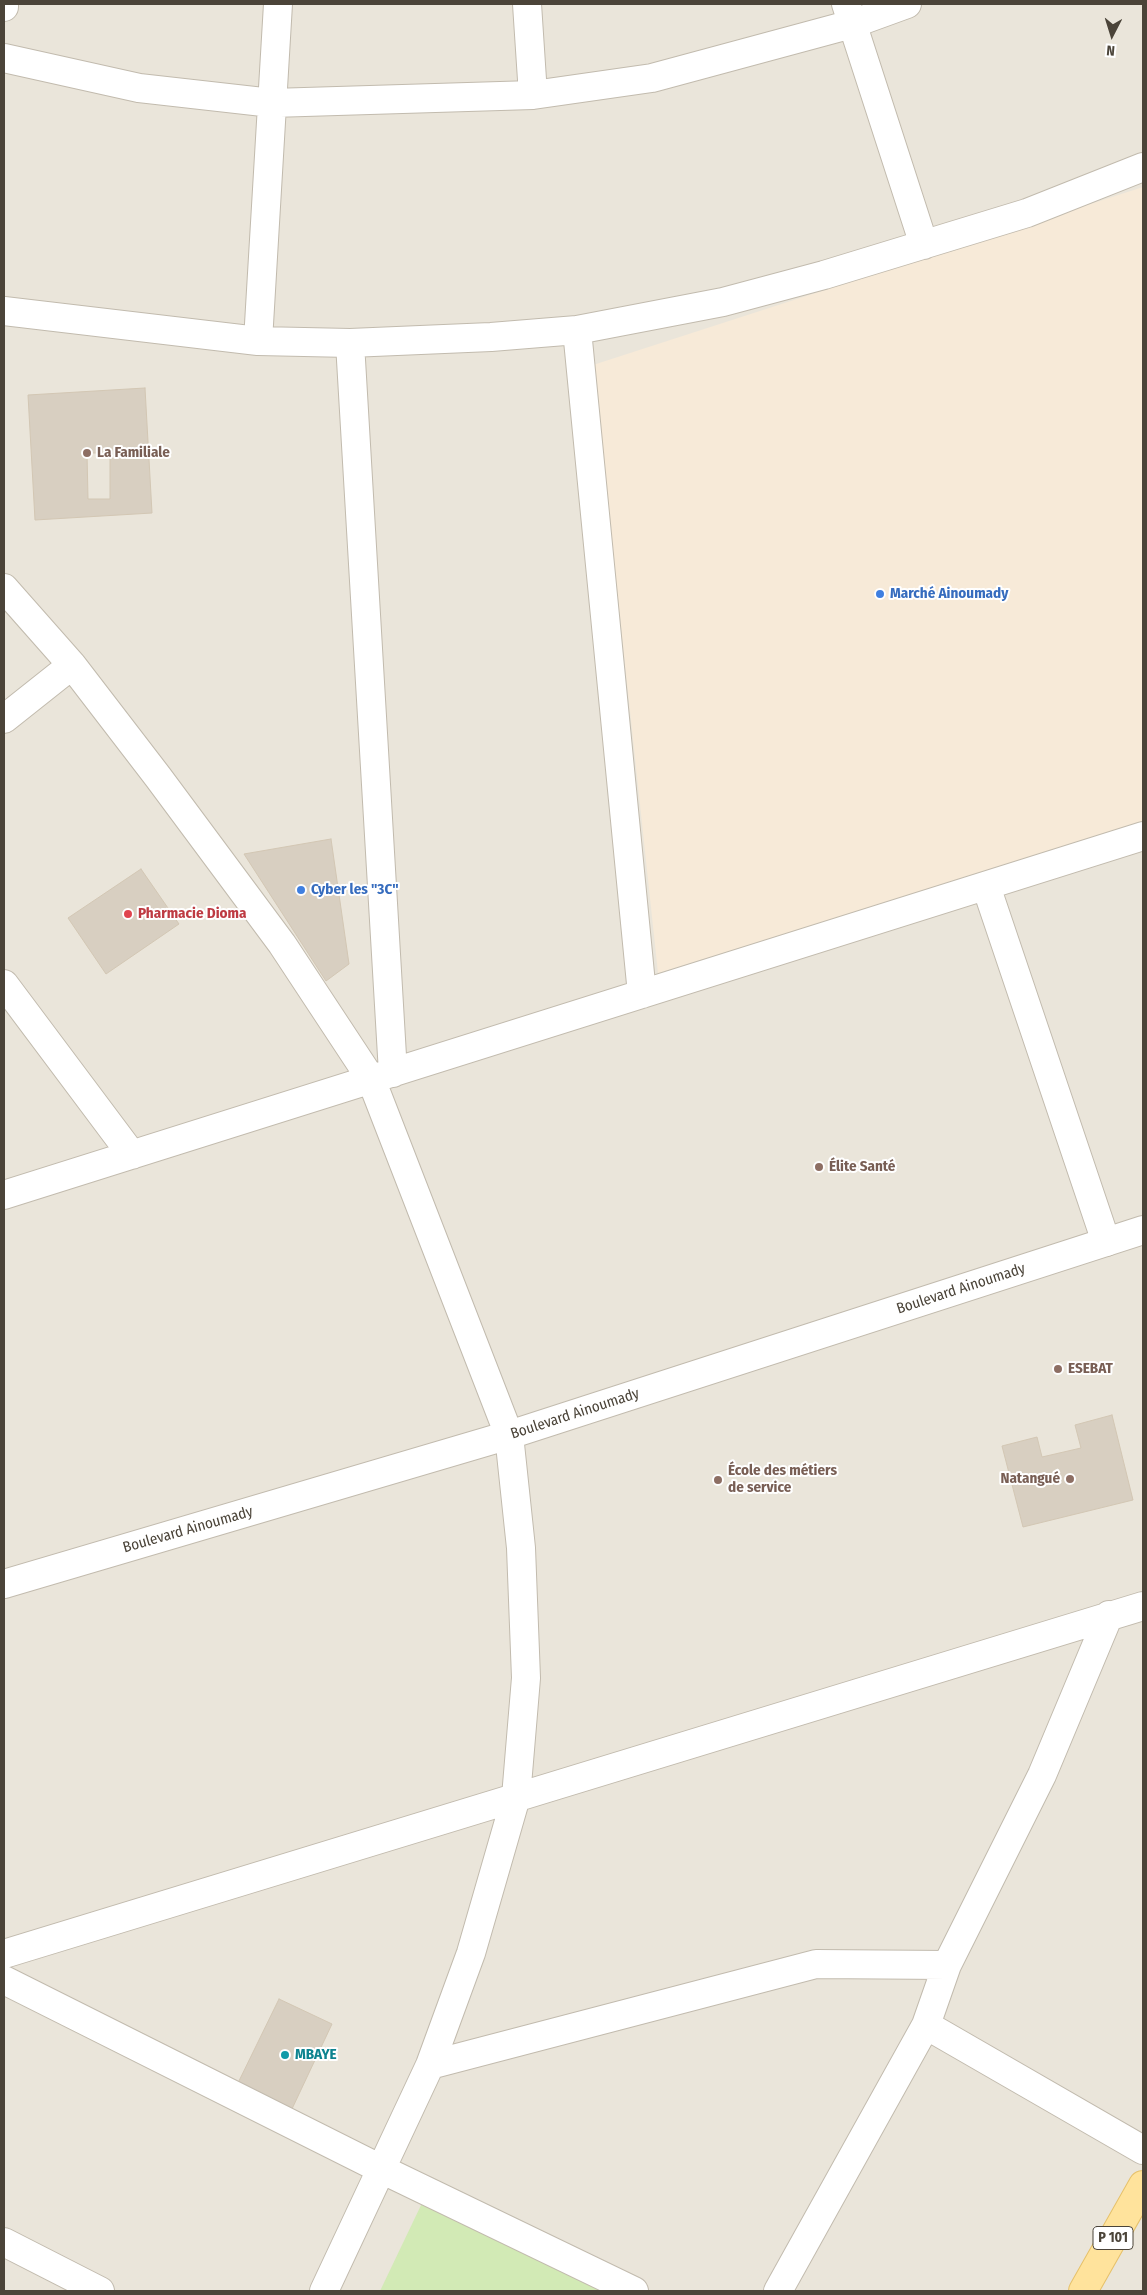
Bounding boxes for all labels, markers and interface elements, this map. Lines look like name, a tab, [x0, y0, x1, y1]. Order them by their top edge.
north arrow	[1087, 10, 1137, 60]
text: N	[1106, 42, 1116, 59]
place label: La Familiale	[97, 444, 170, 462]
marker: La Familiale	[81, 447, 93, 459]
place label: Marché Ainoumady	[890, 585, 1008, 603]
marker: Marché Ainoumady	[874, 588, 886, 600]
place label: Cyber les "3C"	[311, 881, 399, 899]
marker: Cyber les "3C"	[295, 884, 307, 896]
place label: Pharmacie Dioma	[138, 905, 246, 923]
marker: Pharmacie Dioma	[122, 908, 134, 920]
place label: Élite Santé	[829, 1158, 895, 1176]
marker: Élite Santé	[813, 1161, 825, 1173]
street label: Boulevard Ainoumady	[894, 1260, 1028, 1318]
place label: ESEBAT	[1068, 1360, 1113, 1378]
marker: ESEBAT	[1052, 1363, 1064, 1375]
street label: Boulevard Ainoumady	[508, 1385, 642, 1443]
place label: École des métiers de service	[728, 1462, 837, 1497]
place label: Natangué	[1000, 1470, 1060, 1488]
marker: Natangué	[1064, 1473, 1076, 1485]
marker: École des métiers de service	[712, 1474, 724, 1486]
street label: Boulevard Ainoumady	[121, 1503, 255, 1557]
place label: MBAYE	[295, 2046, 337, 2064]
marker: MBAYE	[279, 2049, 291, 2061]
road number: P 101	[1093, 2226, 1133, 2250]

